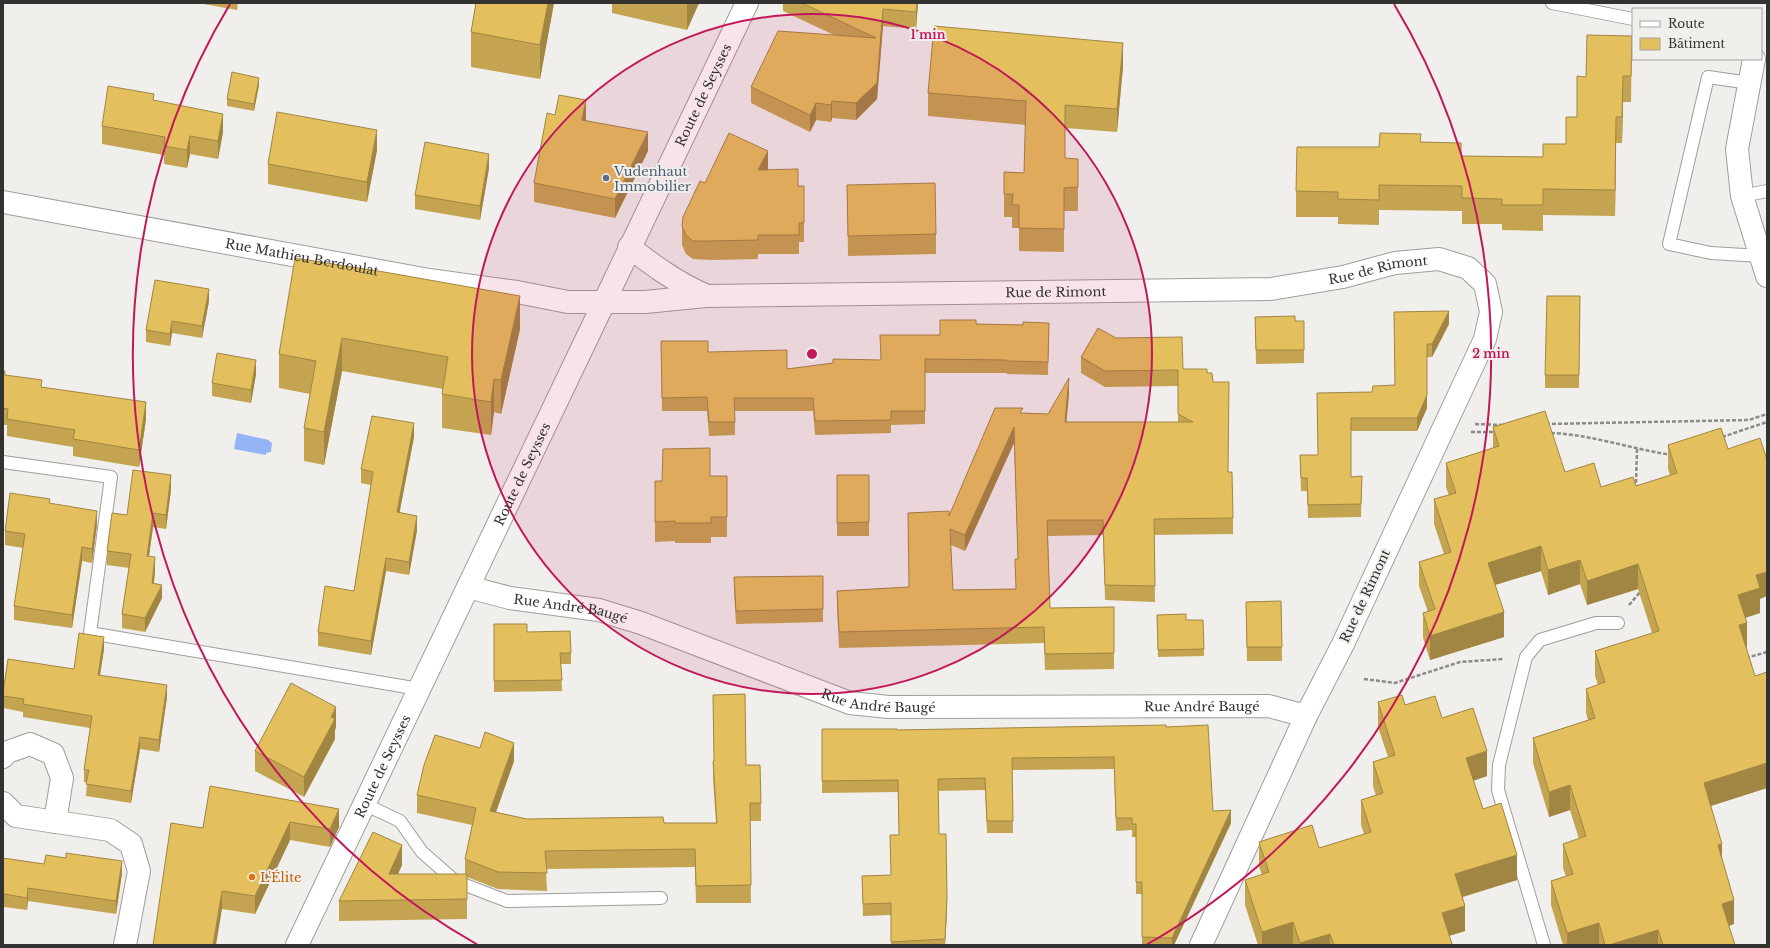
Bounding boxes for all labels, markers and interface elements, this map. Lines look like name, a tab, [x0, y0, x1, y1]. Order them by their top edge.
legend	[1632, 8, 1762, 60]
text: Route	[1668, 16, 1705, 31]
text: 1 min	[911, 27, 946, 42]
text: Bâtiment	[1668, 36, 1726, 51]
street label: Route de Seysses	[671, 41, 735, 149]
place label: Vudenhaut Immobilier	[613, 163, 692, 195]
marker: Vudenhaut Immobilier	[601, 173, 611, 183]
street label: Rue Mathieu Berdoulat	[224, 234, 380, 279]
street label: Rue de Rimont	[1327, 252, 1428, 288]
street label: Rue de Rimont	[1005, 283, 1107, 301]
text: 2 min	[1472, 346, 1510, 361]
centre of rings	[805, 347, 819, 361]
street label: Route de Seysses	[490, 420, 554, 528]
street label: Rue de Rimont	[1336, 547, 1394, 645]
street label: Rue André Baugé	[513, 590, 630, 627]
street label: Rue André Baugé	[819, 684, 936, 716]
street label: Rue André Baugé	[1144, 698, 1260, 715]
street label: Route de Seysses	[350, 712, 414, 821]
place label: L'Élite	[260, 869, 302, 886]
marker: L'Élite	[247, 872, 257, 882]

